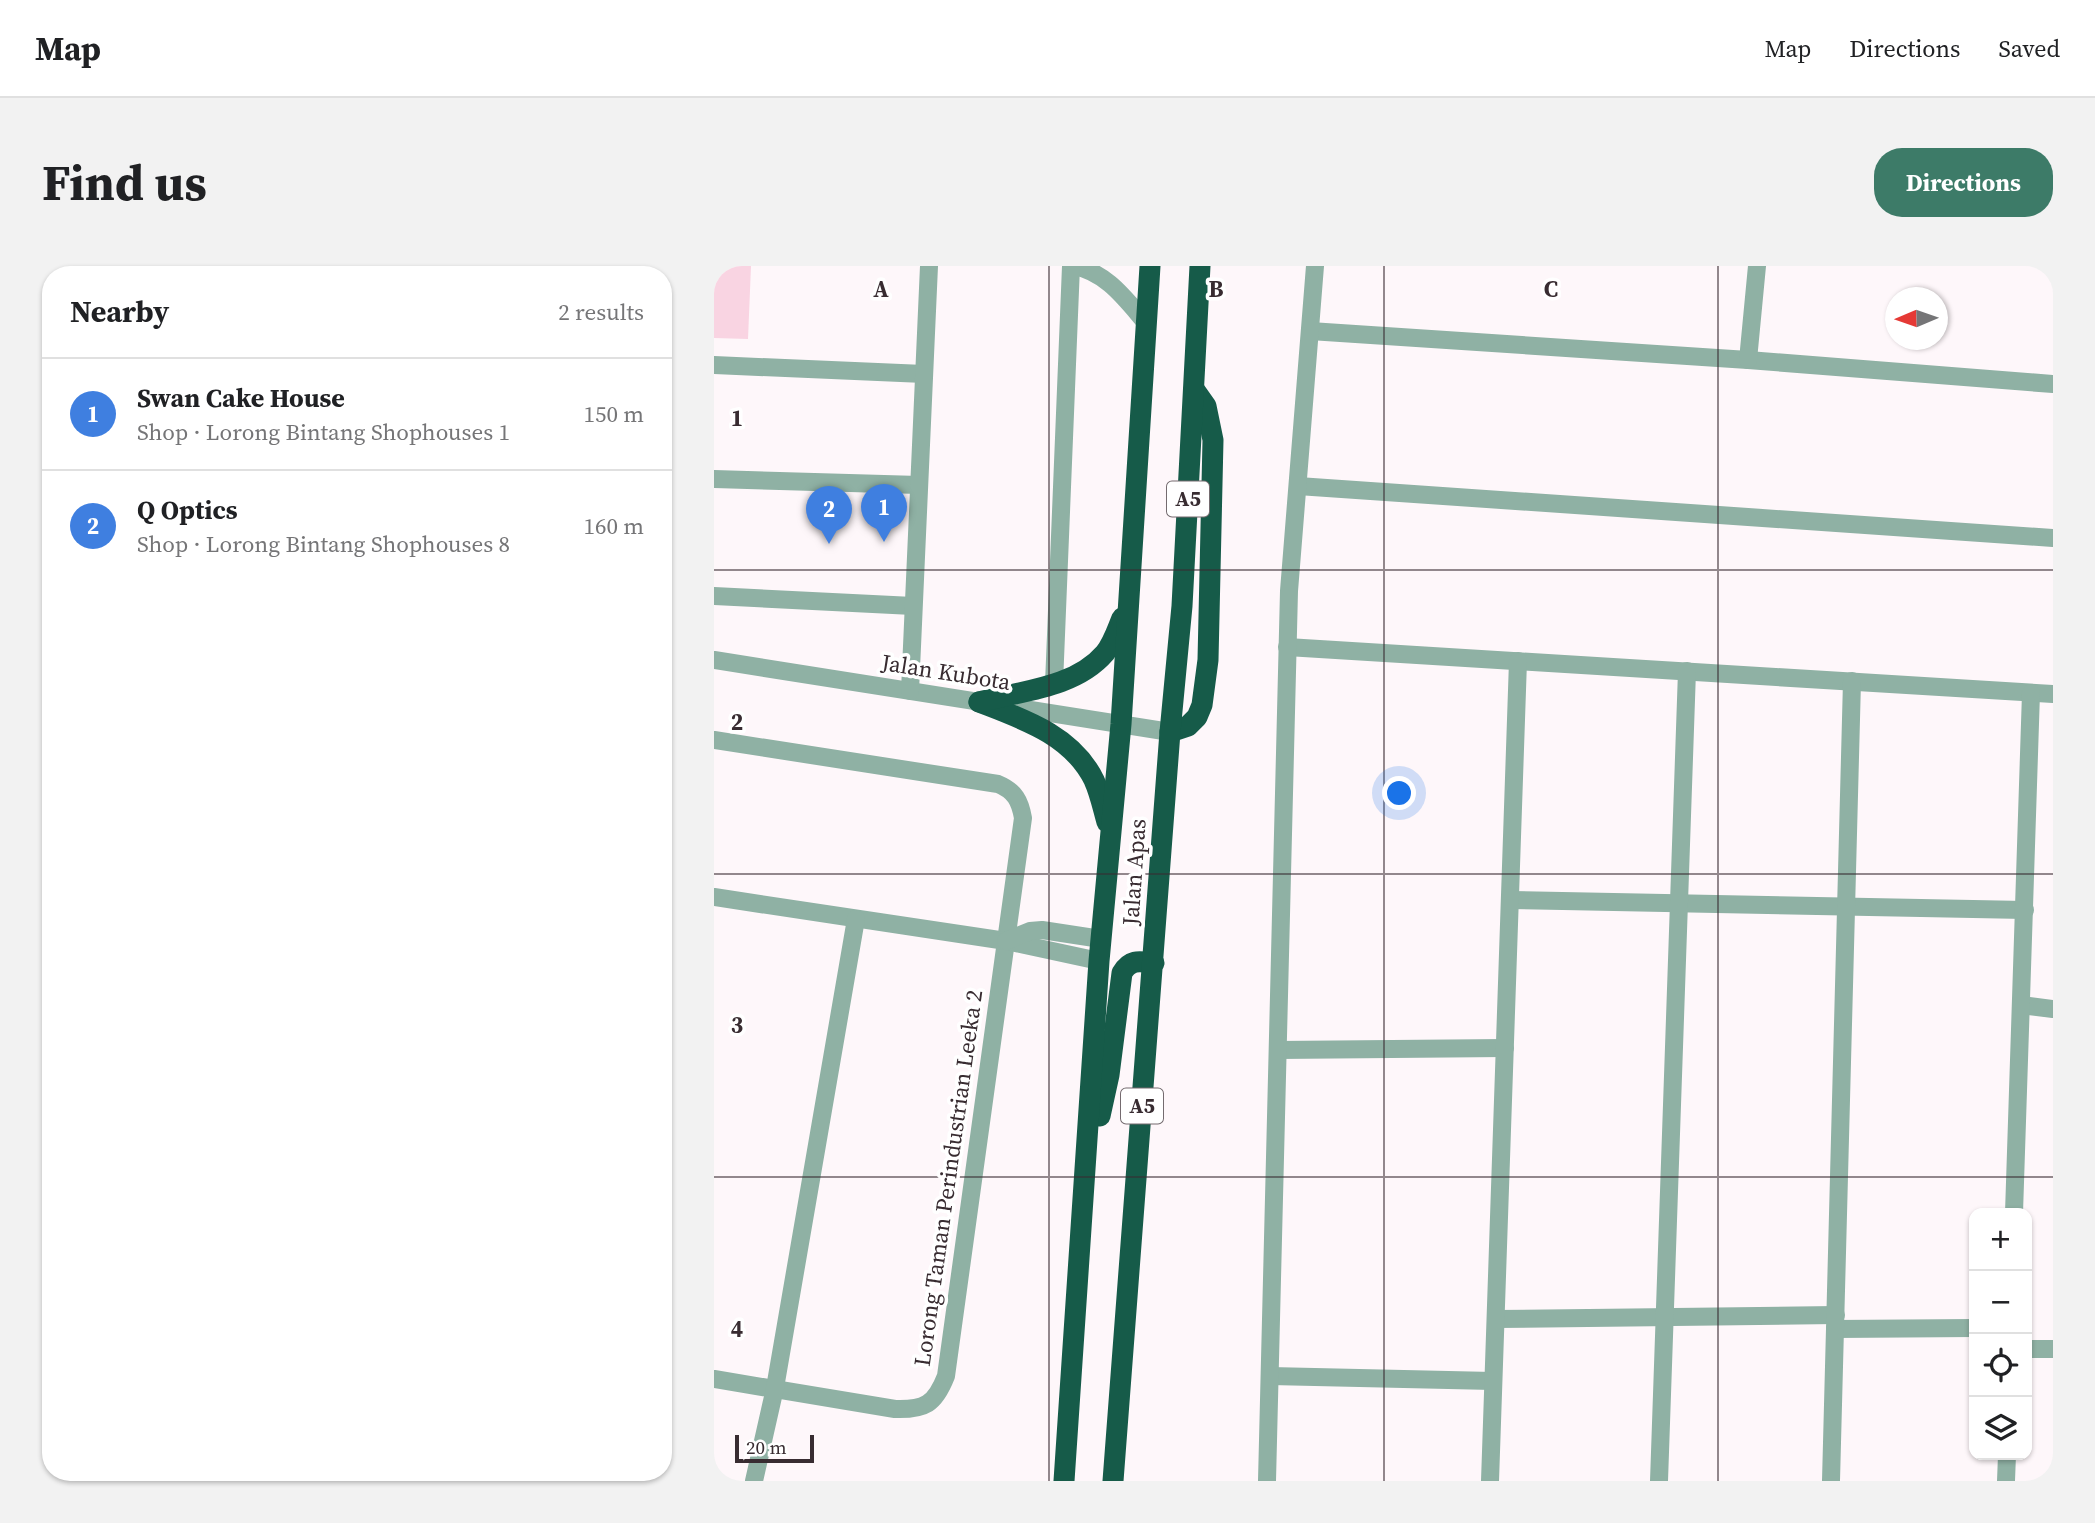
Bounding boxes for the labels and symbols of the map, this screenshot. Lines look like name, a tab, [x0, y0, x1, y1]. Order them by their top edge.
text: A	[873, 273, 889, 305]
text: B	[1209, 273, 1224, 305]
text: C	[1544, 273, 1558, 305]
north arrow	[1885, 287, 1948, 350]
text: 1	[731, 402, 743, 434]
road number: A5	[1167, 482, 1209, 516]
pin: 1	[861, 484, 907, 542]
pin: 2	[806, 486, 852, 544]
street label: Jalan Kubota	[878, 646, 1013, 698]
text: 2	[731, 706, 743, 738]
your location	[1382, 776, 1416, 810]
street label: Jalan Apas	[1114, 818, 1154, 927]
street label: Lorong Taman Perindustrian Leeka 2	[906, 988, 990, 1368]
text: 3	[731, 1009, 743, 1041]
road number: A5	[1121, 1088, 1163, 1124]
text: 4	[731, 1313, 743, 1345]
scale bar	[735, 1432, 814, 1464]

